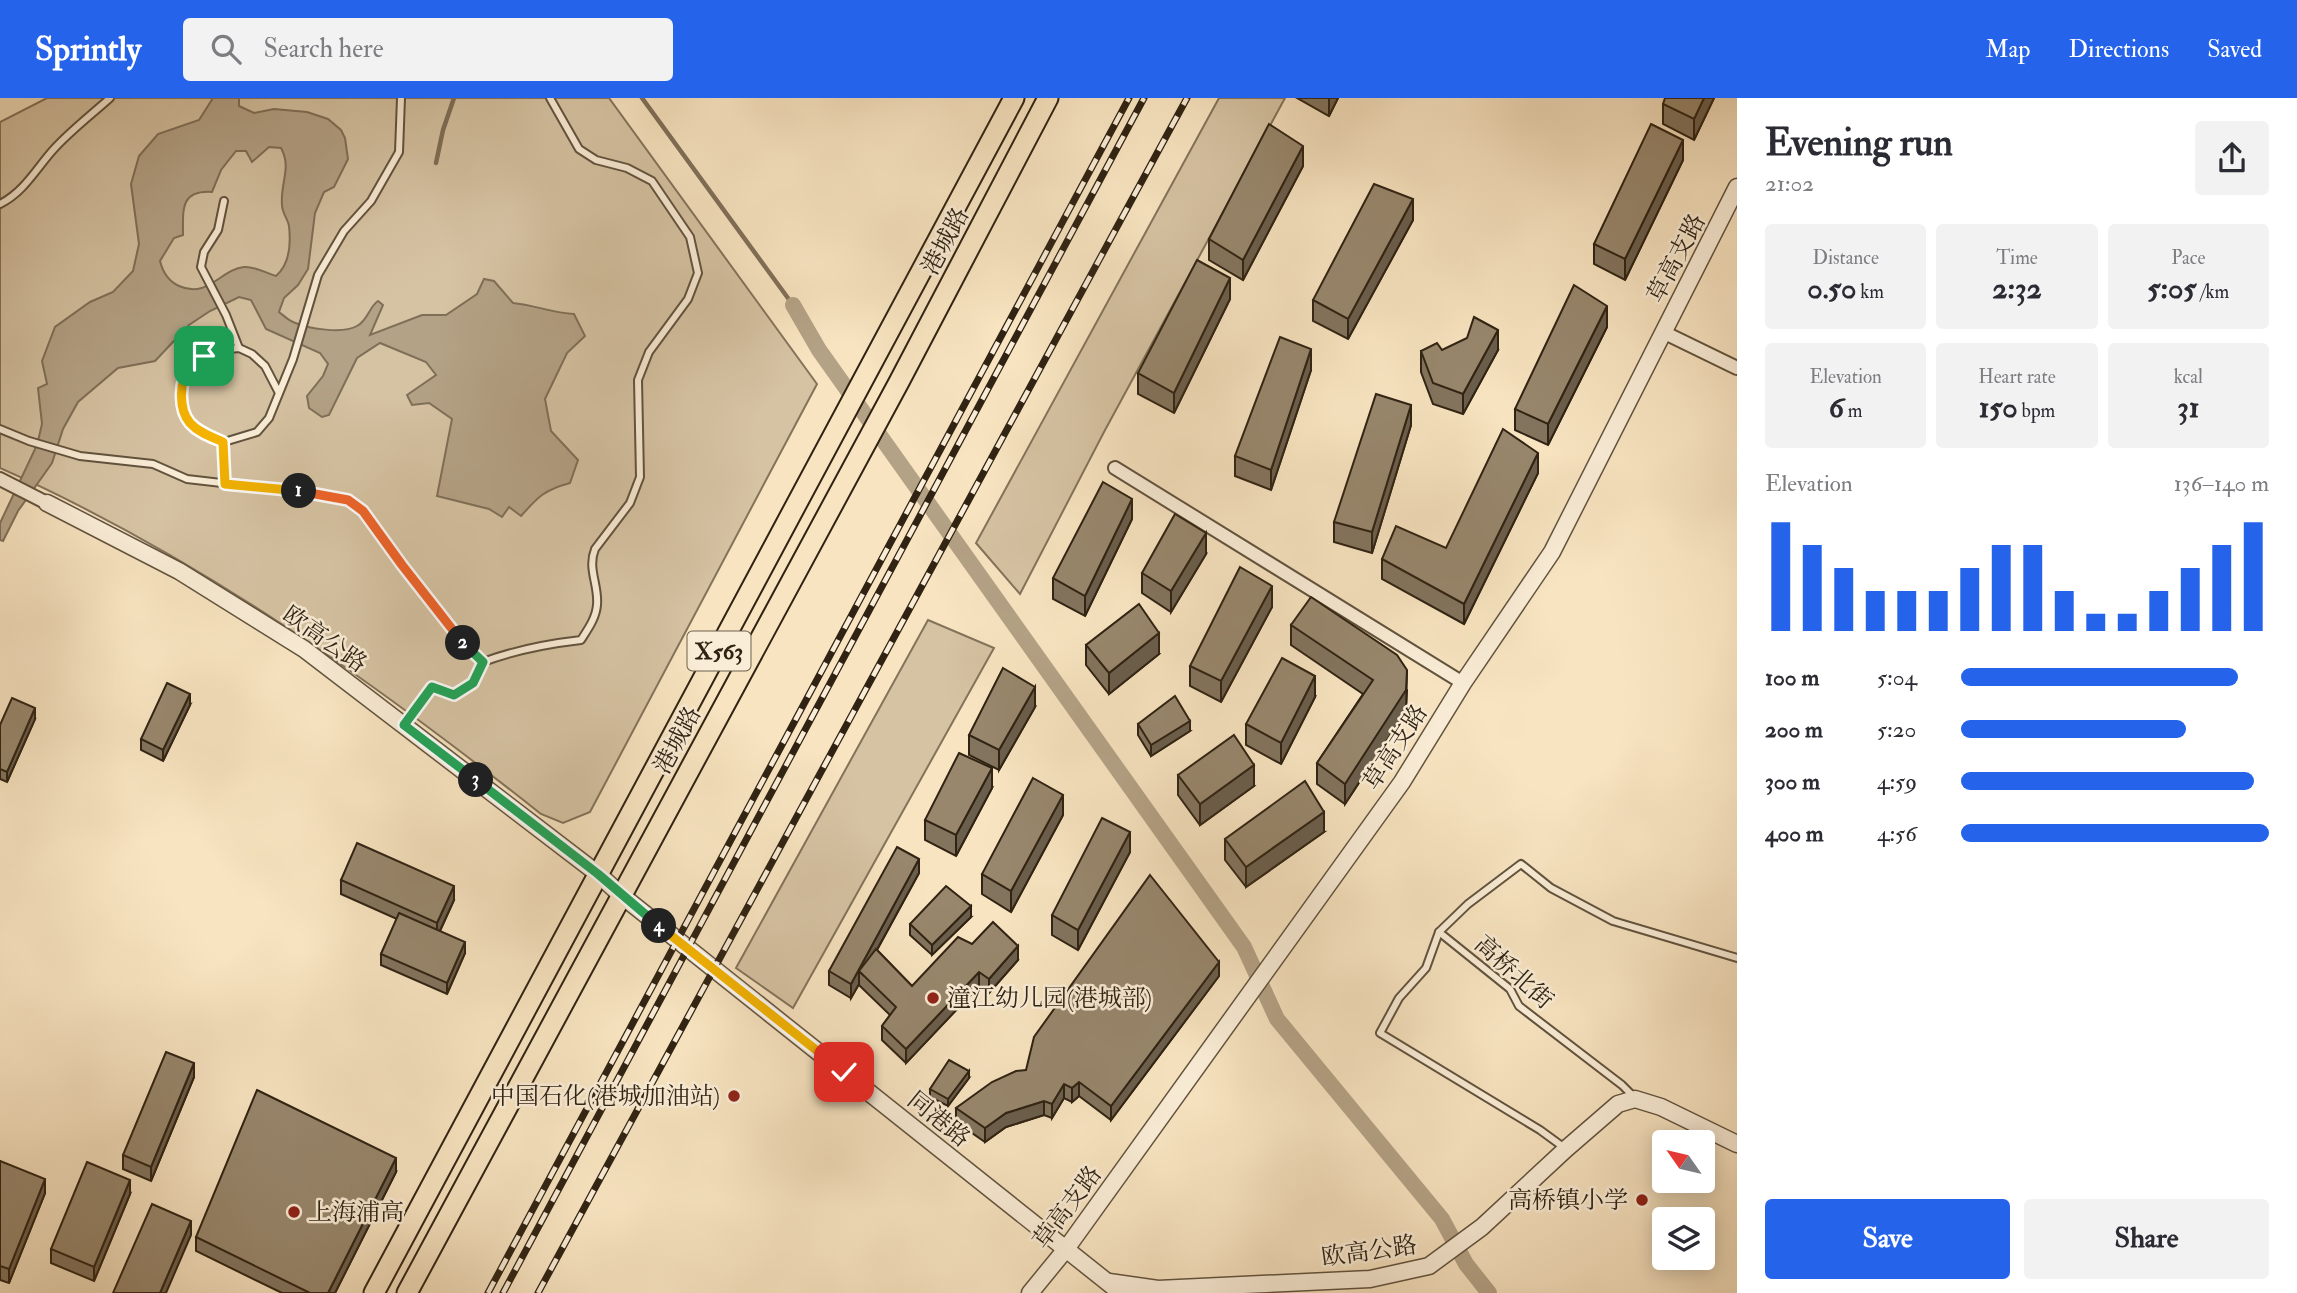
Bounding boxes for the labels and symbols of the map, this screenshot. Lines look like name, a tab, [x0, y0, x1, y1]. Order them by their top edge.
street label: 港城路	[915, 202, 976, 280]
street label: 草高支路	[1640, 209, 1713, 308]
pin	[174, 326, 234, 386]
pin: 1	[282, 474, 316, 508]
street label: 欧高公路	[277, 599, 373, 680]
pin: 2	[446, 626, 480, 660]
road number: X563	[688, 632, 750, 670]
street label: 草高支路	[1356, 699, 1435, 796]
street label: 港城路	[647, 701, 708, 779]
pin: 3	[458, 762, 494, 798]
pin: 4	[642, 908, 676, 944]
street label: 高桥北街	[1468, 929, 1560, 1016]
place label: 潼江幼儿园(港城部)	[947, 983, 1152, 1014]
marker: 潼江幼儿园(港城部)	[925, 990, 941, 1006]
pin	[814, 1042, 874, 1102]
place label: 中国石化(港城加油站)	[491, 1081, 720, 1112]
street label: 同港路	[901, 1085, 976, 1154]
marker: 中国石化(港城加油站)	[726, 1088, 742, 1104]
north arrow	[1652, 1130, 1715, 1194]
street label: 草高支路	[1026, 1160, 1109, 1255]
place label: 高桥镇小学	[1508, 1185, 1628, 1216]
marker: 高桥镇小学	[1634, 1192, 1650, 1208]
place label: 上海浦高	[308, 1197, 404, 1228]
marker: 上海浦高	[286, 1204, 302, 1220]
street label: 欧高公路	[1319, 1229, 1419, 1274]

